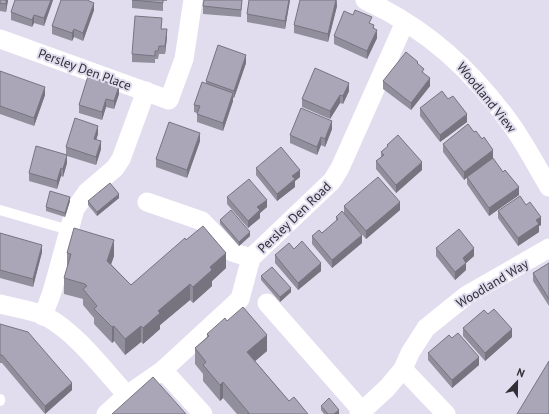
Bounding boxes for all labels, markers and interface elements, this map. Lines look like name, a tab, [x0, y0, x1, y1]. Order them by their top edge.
street label: Persley Den Place	[36, 45, 134, 94]
street label: Woodland View	[453, 59, 520, 136]
street label: Persley Den Road	[254, 178, 335, 257]
street label: Woodland Way	[453, 255, 532, 312]
north arrow	[497, 362, 537, 402]
text: N	[515, 365, 527, 381]

